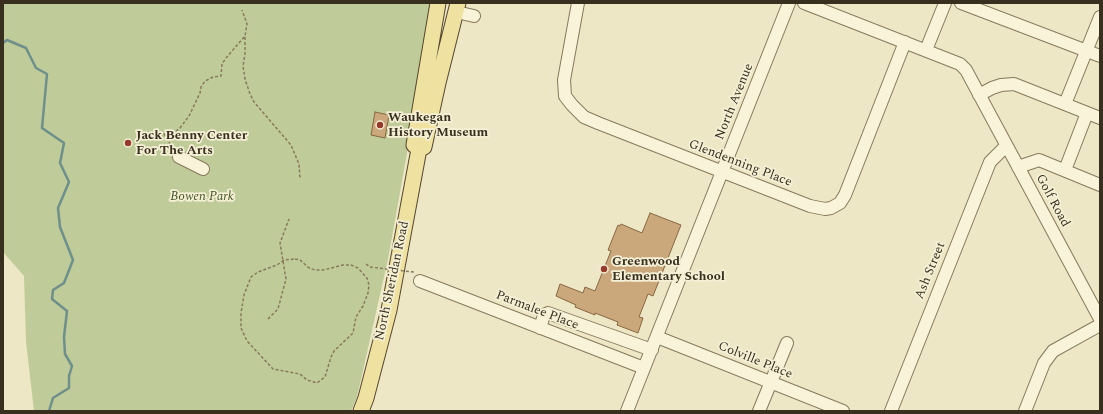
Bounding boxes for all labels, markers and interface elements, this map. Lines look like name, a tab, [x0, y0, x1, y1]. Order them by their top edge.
street label: North Avenue	[713, 62, 757, 142]
place label: Waukegan History Museum	[388, 110, 488, 141]
marker: Waukegan History Museum	[375, 120, 385, 130]
place label: Jack Benny Center For The Arts	[136, 128, 247, 159]
street label: Glendenning Place	[686, 137, 794, 191]
marker: Jack Benny Center For The Arts	[123, 138, 133, 148]
street label: Golf Road	[1032, 172, 1072, 230]
park label: Bowen Park	[170, 189, 234, 205]
street label: North Sheridan Road	[373, 220, 413, 342]
street label: Ash Street	[912, 240, 950, 302]
place label: Greenwood Elementary School	[612, 254, 725, 285]
marker: Greenwood Elementary School	[599, 264, 609, 274]
street label: Parmalee Place	[493, 288, 581, 334]
street label: Colville Place	[716, 339, 794, 383]

